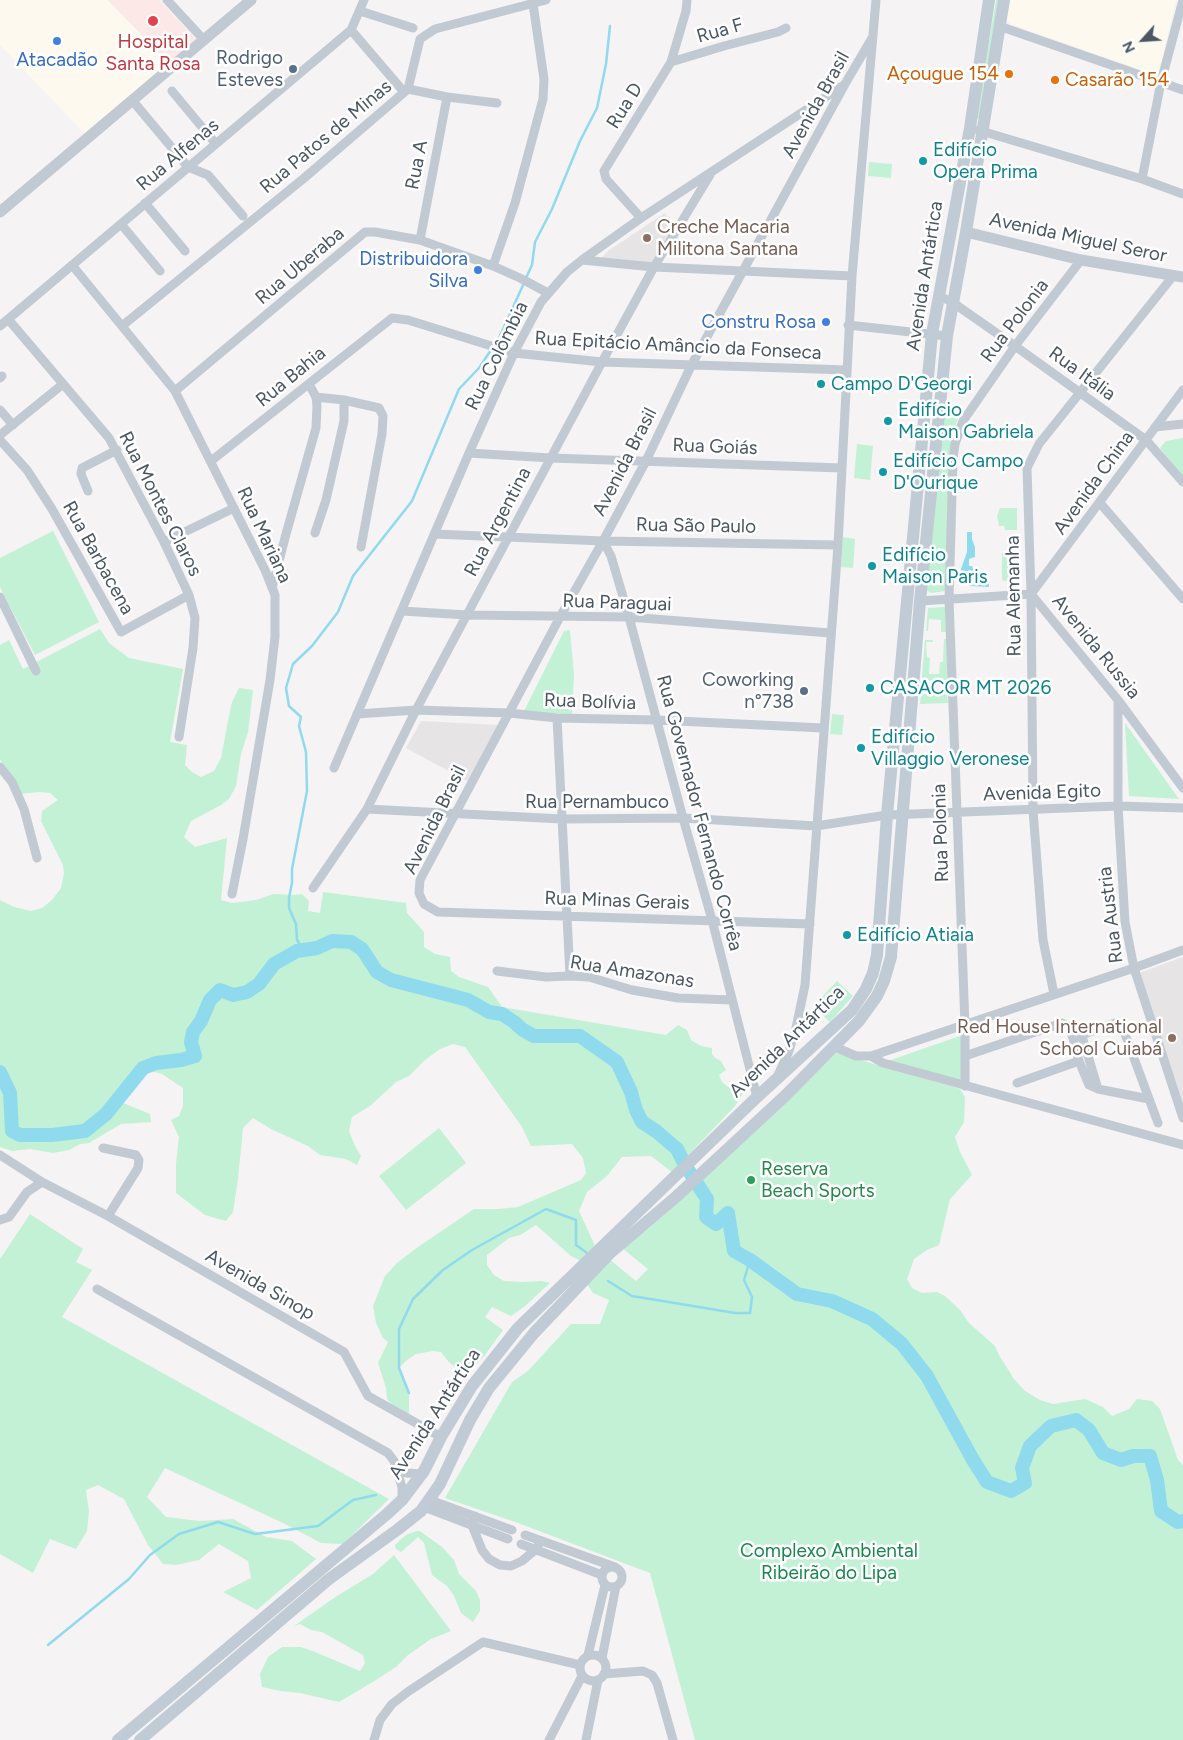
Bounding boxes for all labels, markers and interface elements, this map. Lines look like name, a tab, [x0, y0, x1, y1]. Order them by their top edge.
marker: Hospital Santa Rosa	[146, 14, 160, 28]
street label: Rua F	[694, 14, 746, 48]
north arrow	[1118, 15, 1168, 65]
place label: Hospital Santa Rosa	[106, 31, 200, 75]
marker: Atacadão	[51, 35, 63, 47]
text: N	[1119, 38, 1139, 55]
place label: Rodrigo Esteves	[216, 47, 283, 91]
street label: Avenida Brasil	[777, 48, 855, 162]
place label: Atacadão	[16, 49, 98, 71]
marker: Rodrigo Esteves	[287, 63, 299, 75]
place label: Açougue 154	[887, 63, 999, 85]
marker: Açougue 154	[1003, 68, 1015, 80]
place label: Casarão 154	[1065, 69, 1169, 91]
marker: Casarão 154	[1049, 74, 1061, 86]
street label: Rua Patos de Minas	[256, 75, 396, 199]
street label: Rua D	[602, 79, 648, 133]
street label: Rua Alfenas	[132, 114, 224, 196]
street label: Rua A	[401, 138, 433, 192]
place label: Edifício Opera Prima	[933, 139, 1038, 183]
marker: Edifício Opera Prima	[917, 155, 929, 167]
street label: Avenida Antártica	[902, 199, 948, 353]
street label: Avenida Miguel Seror	[987, 208, 1169, 268]
place label: Creche Macaria Militona Santana	[657, 216, 798, 260]
street label: Rua Uberaba	[251, 222, 349, 310]
marker: Creche Macaria Militona Santana	[641, 232, 653, 244]
place label: Distribuidora Silva	[359, 248, 468, 292]
marker: Distribuidora Silva	[472, 264, 484, 276]
street label: Rua Polonia	[976, 275, 1054, 367]
street label: Rua Colômbia	[461, 298, 533, 414]
place label: Constru Rosa	[701, 311, 816, 333]
marker: Constru Rosa	[820, 316, 832, 328]
street label: Rua Epitácio Amâncio da Fonseca	[534, 327, 822, 365]
street label: Rua Bahia	[252, 342, 330, 412]
street label: Rua Itália	[1044, 342, 1120, 406]
place label: Campo D'Georgi	[831, 373, 972, 395]
marker: Campo D'Georgi	[815, 378, 827, 390]
place label: Edifício Maison Gabriela	[898, 399, 1034, 443]
street label: Avenida Brasil	[588, 404, 662, 520]
marker: Edifício Maison Gabriela	[882, 415, 894, 427]
street label: Avenida China	[1049, 427, 1139, 539]
street label: Rua Montes Claros	[114, 428, 206, 580]
street label: Rua Goiás	[672, 434, 758, 460]
place label: Edifício Campo D'Ourique	[893, 450, 1023, 494]
street label: Rua Argentina	[460, 464, 536, 580]
marker: Edifício Campo D'Ourique	[877, 466, 889, 478]
street label: Rua Mariana	[232, 483, 296, 587]
street label: Rua Barbacena	[57, 497, 139, 619]
street label: Rua São Paulo	[636, 514, 756, 538]
street label: Rua Alemanha	[1002, 535, 1026, 657]
place label: Edifício Maison Paris	[882, 544, 988, 588]
marker: Edifício Maison Paris	[866, 560, 878, 572]
street label: Rua Paraguai	[562, 590, 672, 616]
street label: Avenida Russia	[1047, 590, 1145, 704]
place label: Coworking n°738	[702, 669, 794, 713]
street label: Rua Governador Fernando Corrêa	[651, 673, 747, 953]
place label: CASACOR MT 2026	[880, 677, 1051, 699]
marker: CASACOR MT 2026	[864, 682, 876, 694]
marker: Coworking n°738	[798, 685, 810, 697]
street label: Rua Bolívia	[544, 689, 636, 715]
place label: Edifício Villaggio Veronese	[871, 726, 1029, 770]
marker: Edifício Villaggio Veronese	[855, 742, 867, 754]
street label: Avenida Brasil	[399, 762, 471, 878]
street label: Avenida Egito	[983, 780, 1101, 806]
street label: Rua Polonia	[928, 783, 954, 883]
street label: Rua Pernambuco	[525, 791, 669, 813]
street label: Rua Austria	[1094, 866, 1128, 964]
street label: Rua Minas Gerais	[544, 887, 690, 915]
place label: Edifício Atiaia	[857, 924, 974, 946]
marker: Edifício Atiaia	[841, 929, 853, 941]
street label: Rua Amazonas	[568, 951, 696, 993]
street label: Avenida Antártica	[725, 981, 849, 1103]
place label: Red House International School Cuiabá	[957, 1016, 1162, 1060]
marker: Red House International School Cuiabá	[1166, 1032, 1178, 1044]
place label: Reserva Beach Sports	[761, 1158, 875, 1202]
marker: Reserva Beach Sports	[745, 1174, 757, 1186]
street label: Avenida Sinop	[201, 1245, 319, 1325]
street label: Avenida Antártica	[384, 1344, 486, 1484]
park label: Complexo Ambiental Ribeirão do Lipa	[740, 1540, 918, 1584]

